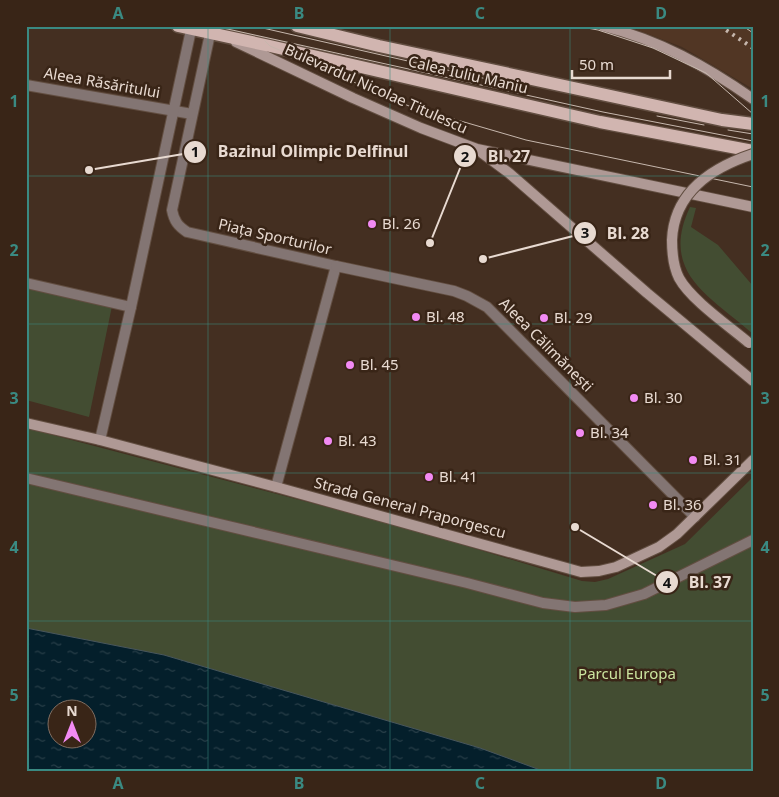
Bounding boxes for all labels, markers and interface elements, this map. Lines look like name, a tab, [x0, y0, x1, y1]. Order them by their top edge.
text: A	[112, 2, 124, 24]
text: B	[294, 2, 304, 24]
text: C	[475, 2, 485, 24]
text: D	[655, 2, 667, 24]
street label: Bulevardul Nicolae Titulescu	[282, 39, 471, 138]
scale bar	[572, 48, 669, 80]
street label: Calea Iuliu Maniu	[406, 51, 530, 98]
text: 50 m	[579, 54, 614, 74]
street label: Aleea Răsăritului	[42, 62, 162, 102]
text: 1	[9, 90, 19, 112]
text: 1	[760, 90, 770, 112]
callout: Bazinul Olimpic Delfinul	[182, 136, 418, 167]
text: Bazinul Olimpic Delfinul	[218, 140, 408, 162]
text: 1	[191, 141, 199, 161]
callout: Bl. 27	[452, 141, 540, 172]
text: Bl. 27	[488, 145, 530, 167]
text: 2	[461, 146, 470, 166]
street label: Piața Sporturilor	[217, 213, 334, 259]
place label: Bl. 26	[382, 213, 421, 233]
marker: Bl. 26	[366, 218, 378, 230]
callout: Bl. 28	[572, 218, 660, 249]
text: 3	[581, 222, 589, 242]
text: Bl. 28	[607, 222, 649, 244]
text: 2	[9, 239, 19, 261]
text: 2	[760, 239, 770, 261]
street label: Aleea Călimănești	[495, 293, 598, 396]
place label: Bl. 48	[426, 306, 465, 326]
place label: Bl. 29	[554, 307, 593, 327]
marker: Bl. 48	[410, 311, 422, 323]
marker: Bl. 29	[538, 312, 550, 324]
place label: Bl. 45	[360, 354, 399, 374]
marker: Bl. 45	[344, 359, 356, 371]
text: 3	[9, 387, 19, 409]
place label: Bl. 30	[644, 387, 683, 407]
text: 3	[760, 387, 770, 409]
marker: Bl. 30	[628, 392, 640, 404]
place label: Bl. 34	[590, 422, 629, 442]
marker: Bl. 34	[574, 427, 586, 439]
place label: Bl. 43	[338, 430, 377, 450]
marker: Bl. 43	[322, 435, 334, 447]
place label: Bl. 31	[703, 449, 742, 469]
marker: Bl. 31	[687, 454, 699, 466]
place label: Bl. 41	[439, 466, 478, 486]
marker: Bl. 41	[423, 471, 435, 483]
street label: Strada General Praporgescu	[312, 472, 508, 542]
place label: Bl. 36	[663, 494, 702, 514]
marker: Bl. 36	[647, 499, 659, 511]
text: 4	[9, 536, 19, 558]
text: 4	[760, 536, 770, 558]
callout: Bl. 37	[654, 567, 742, 598]
text: Bl. 37	[689, 571, 731, 593]
text: 4	[663, 572, 672, 592]
park label: Parcul Europa	[578, 663, 676, 683]
text: 5	[9, 684, 19, 706]
text: 5	[760, 684, 770, 706]
north arrow	[48, 700, 98, 750]
text: N	[66, 701, 78, 720]
text: A	[112, 772, 124, 794]
text: B	[294, 772, 304, 794]
text: C	[475, 772, 485, 794]
text: D	[655, 772, 667, 794]

